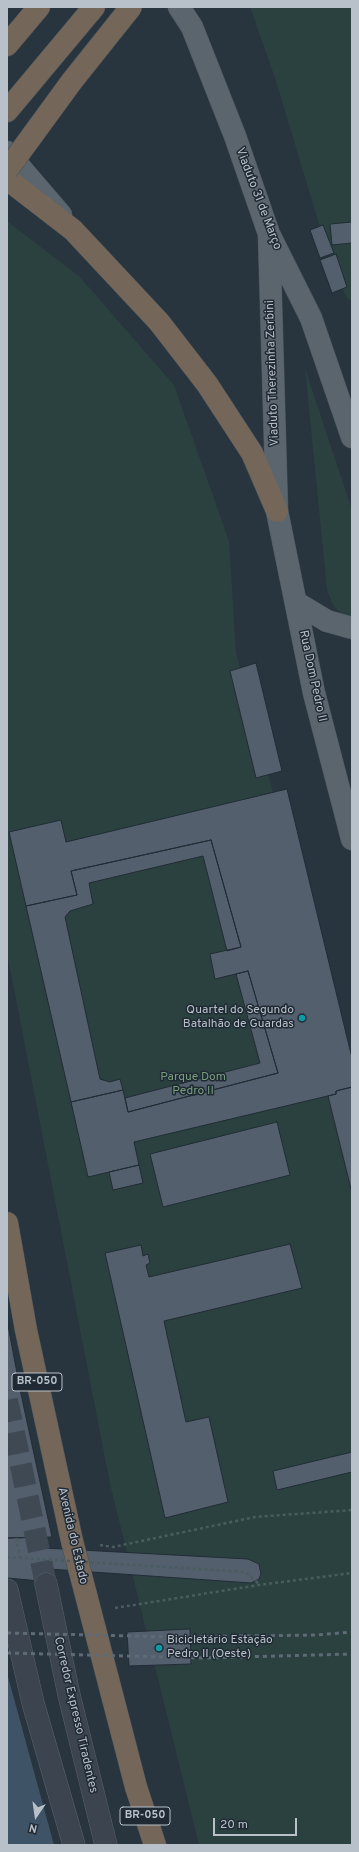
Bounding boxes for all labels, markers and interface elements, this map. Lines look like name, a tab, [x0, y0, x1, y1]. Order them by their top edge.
street label: Viaduto 31 de Março	[232, 146, 284, 252]
street label: Viaduto Therezinha Zerbini	[263, 300, 283, 446]
street label: Rua Dom Pedro II	[295, 629, 329, 723]
place label: Quartel do Segundo Batalhão de Guardas	[183, 1004, 294, 1032]
marker: Quartel do Segundo Batalhão de Guardas	[297, 1013, 307, 1023]
park label: Parque Dom Pedro II	[160, 1071, 226, 1099]
road number: BR-050	[12, 1373, 62, 1391]
street label: Avenida do Estado	[54, 1486, 90, 1586]
place label: Bicicletário Estação Pedro II (Oeste)	[167, 1634, 273, 1662]
street label: Corredor Expresso Tiradentes	[50, 1636, 100, 1794]
marker: Bicicletário Estação Pedro II (Oeste)	[154, 1643, 164, 1653]
north arrow	[16, 1796, 56, 1836]
road number: BR-050	[120, 1807, 170, 1825]
scale bar	[215, 1810, 299, 1836]
text: 20 m	[220, 1817, 248, 1833]
text: N	[28, 1820, 39, 1835]

